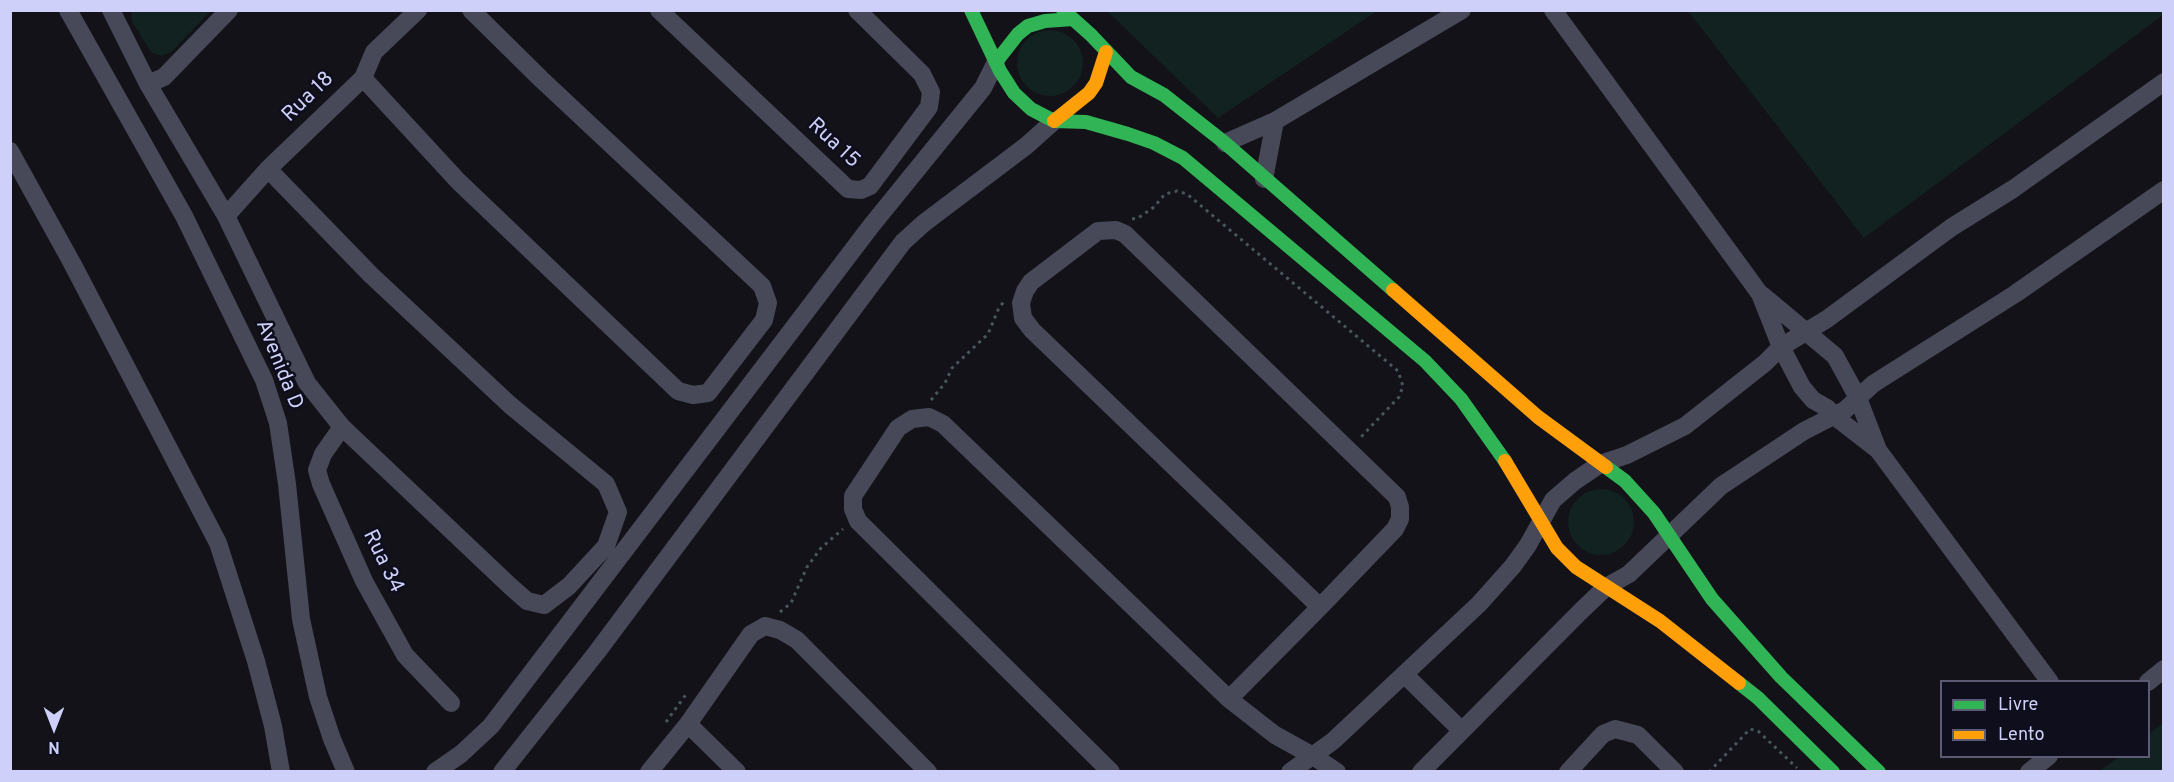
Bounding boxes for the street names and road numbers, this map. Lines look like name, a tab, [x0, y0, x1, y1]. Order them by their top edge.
street label: Rua 18	[278, 67, 340, 129]
street label: Rua 15	[802, 113, 864, 175]
street label: Avenida D	[249, 316, 307, 414]
street label: Rua 34	[356, 526, 408, 598]

